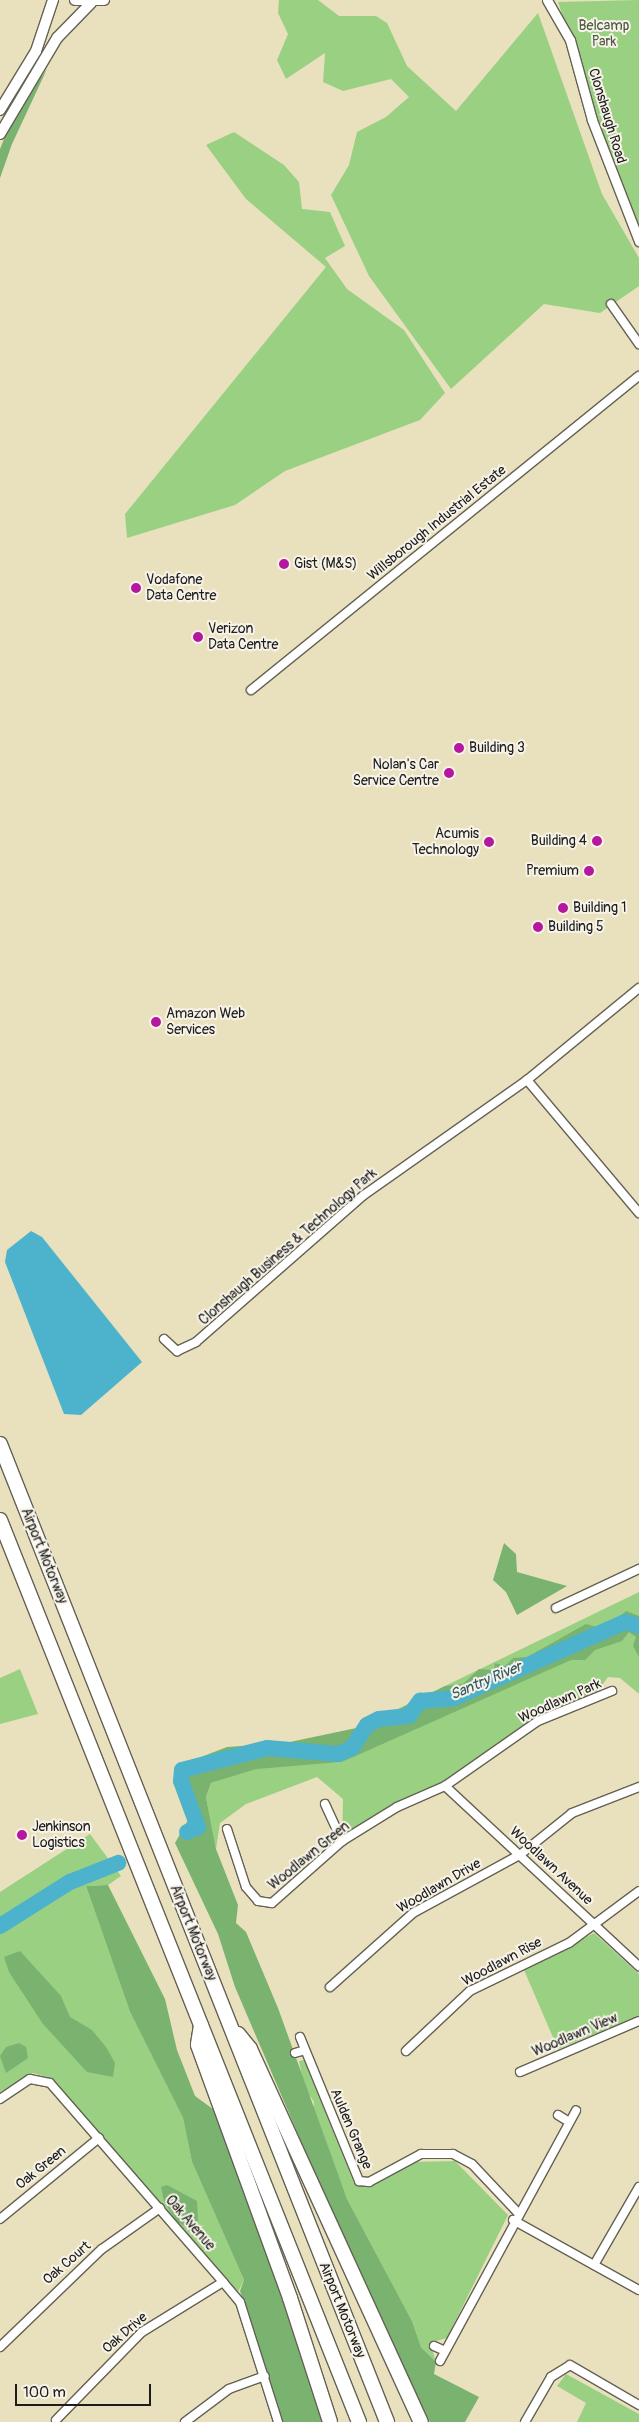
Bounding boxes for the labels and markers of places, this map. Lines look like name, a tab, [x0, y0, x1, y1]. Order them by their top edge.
place label: Gist (M&S)	[294, 556, 357, 572]
marker: Gist (M&S)	[278, 558, 290, 570]
place label: Vodafone Data Centre	[146, 572, 216, 604]
marker: Vodafone Data Centre	[130, 582, 142, 594]
place label: Verizon Data Centre	[208, 621, 278, 654]
marker: Verizon Data Centre	[192, 631, 204, 643]
place label: Building 3	[469, 740, 525, 756]
marker: Building 3	[453, 742, 465, 754]
place label: Nolan's Car Service Centre	[353, 757, 439, 790]
marker: Nolan's Car Service Centre	[443, 767, 455, 779]
place label: Acumis Technology	[412, 826, 479, 859]
place label: Building 4	[531, 833, 587, 849]
marker: Building 4	[591, 835, 603, 847]
marker: Acumis Technology	[483, 836, 495, 848]
place label: Premium	[526, 863, 579, 879]
marker: Premium	[583, 865, 595, 877]
place label: Building 1	[573, 900, 626, 916]
marker: Building 1	[557, 902, 569, 914]
place label: Building 5	[548, 919, 604, 935]
marker: Building 5	[532, 921, 544, 933]
place label: Amazon Web Services	[166, 1006, 245, 1038]
marker: Amazon Web Services	[150, 1016, 162, 1028]
place label: Jenkinson Logistics	[32, 1819, 91, 1851]
marker: Jenkinson Logistics	[16, 1829, 28, 1841]

